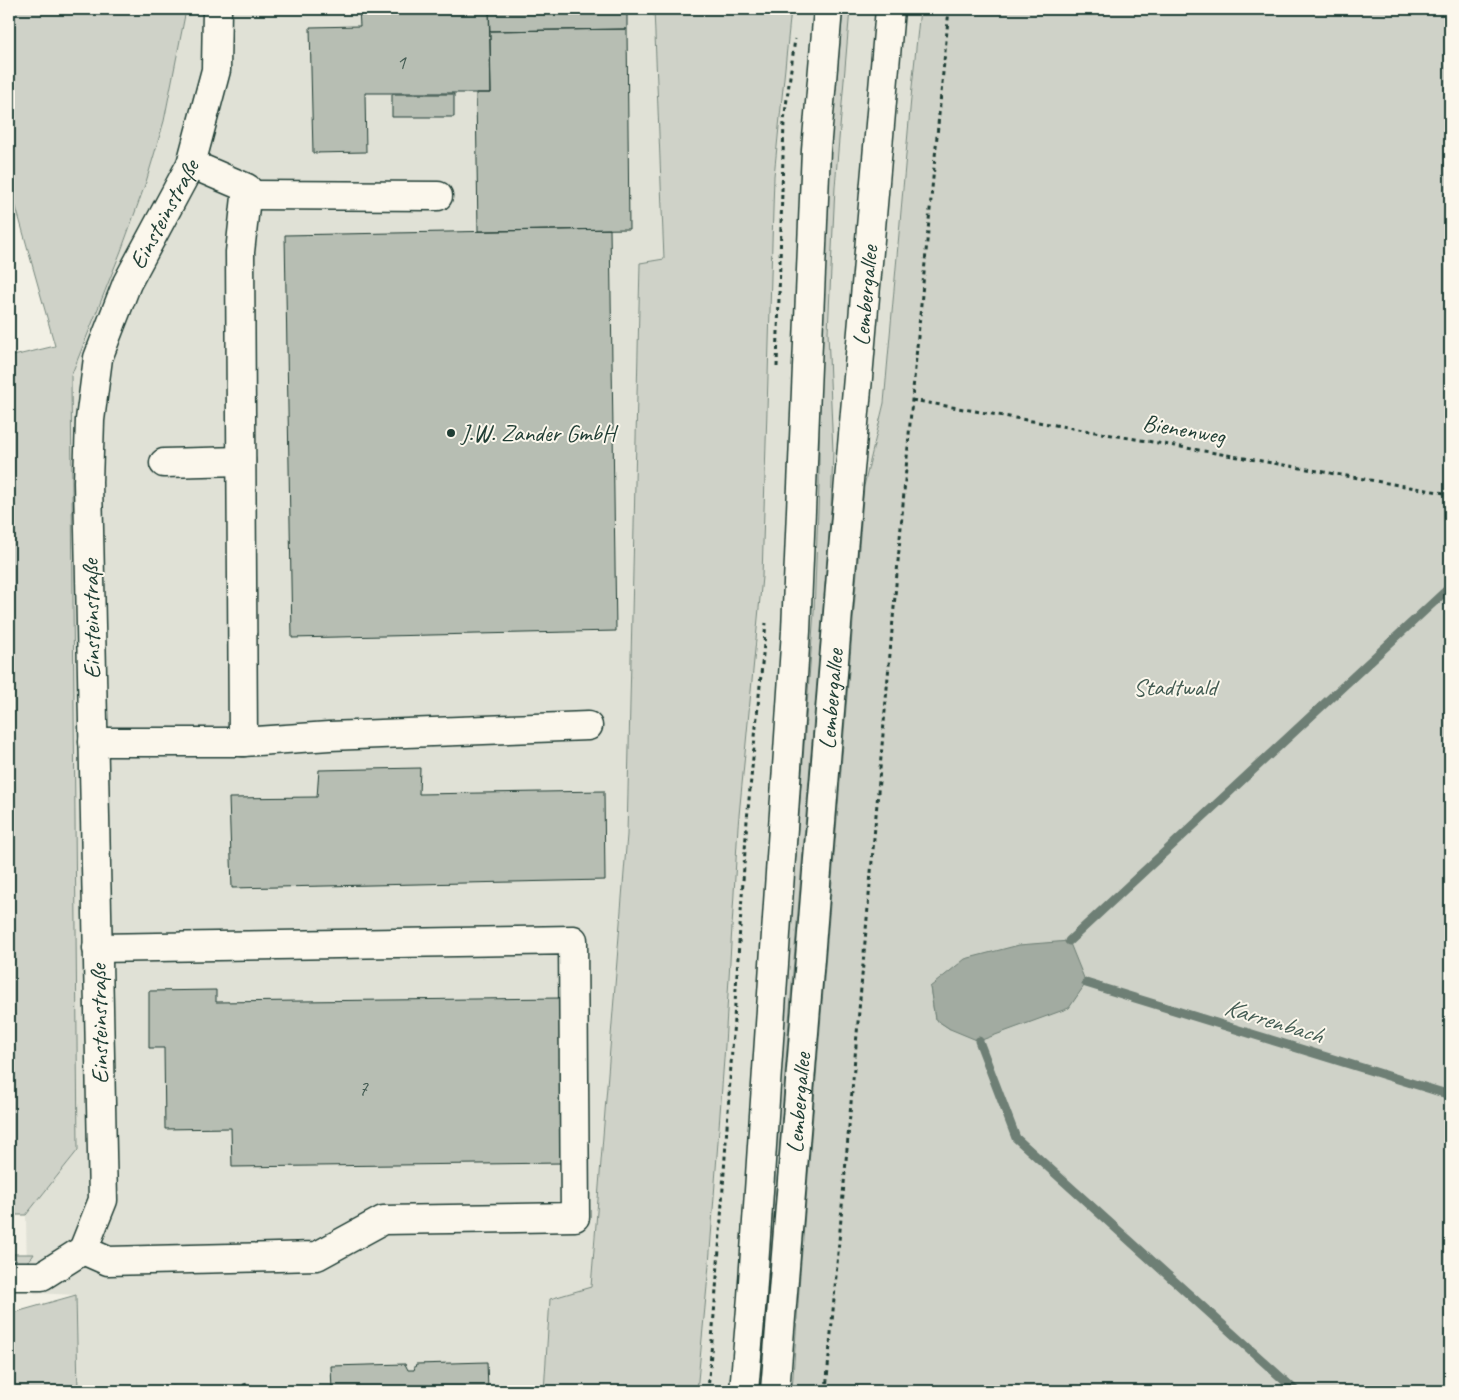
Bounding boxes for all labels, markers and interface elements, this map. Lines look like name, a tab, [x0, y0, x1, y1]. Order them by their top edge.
house number: 1	[396, 49, 407, 75]
street label: Einsteinstraße	[122, 152, 207, 274]
street label: Lembergallee	[846, 242, 885, 347]
street label: Bienenweg	[1140, 407, 1229, 451]
place label: J.W. Zander GmbH	[460, 418, 619, 448]
marker: J.W. Zander GmbH	[445, 427, 457, 439]
street label: Einsteinstraße	[75, 557, 107, 679]
street label: Lembergallee	[812, 646, 850, 751]
park label: Stadtwald	[1133, 672, 1220, 702]
street label: Einsteinstraße	[83, 962, 115, 1084]
water label: Karrenbach	[1221, 991, 1328, 1052]
street label: Lembergallee	[779, 1049, 817, 1154]
house number: 7	[358, 1075, 369, 1101]

